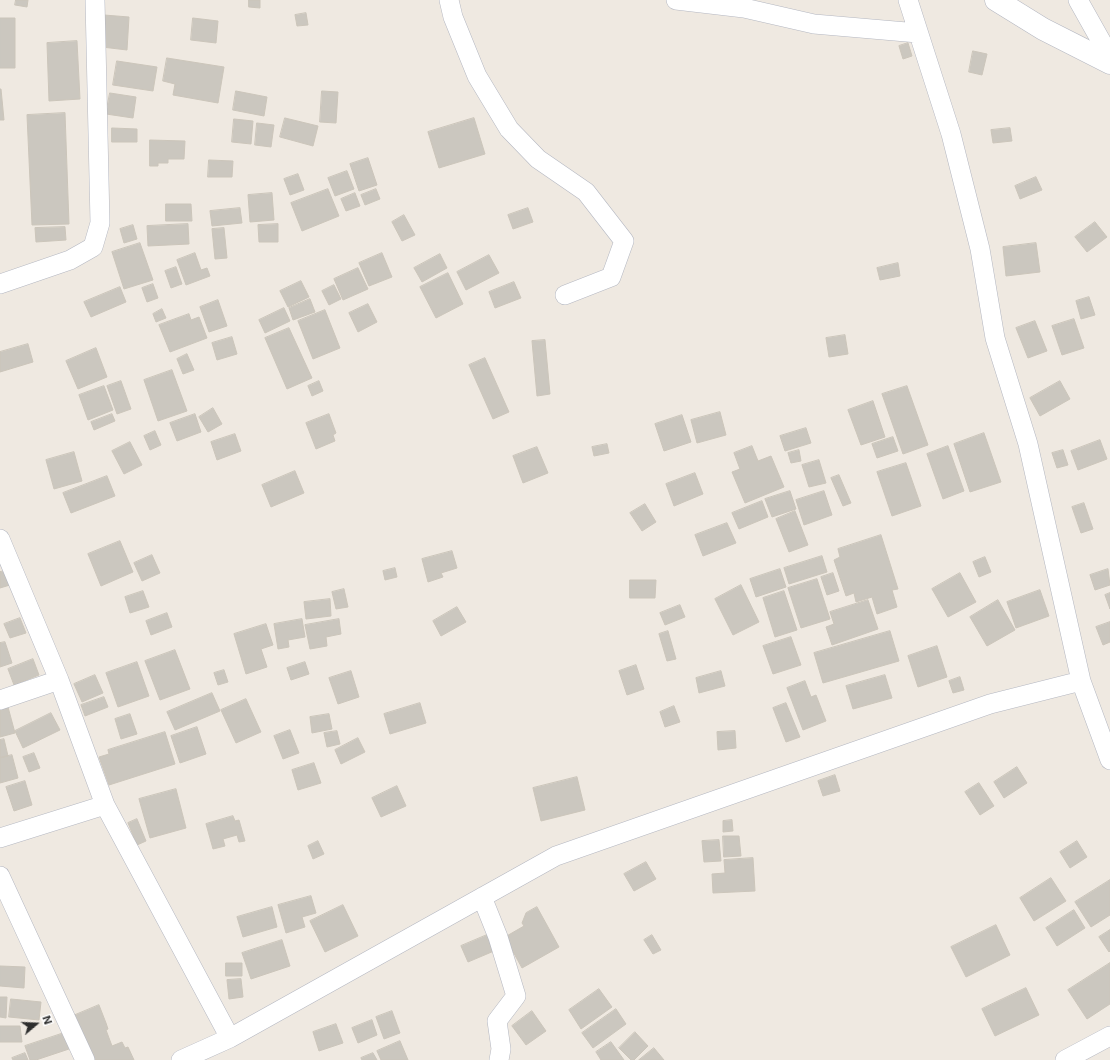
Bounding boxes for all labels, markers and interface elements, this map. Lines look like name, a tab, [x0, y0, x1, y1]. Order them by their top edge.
north arrow	[16, 1004, 56, 1044]
text: N	[39, 1014, 55, 1026]

